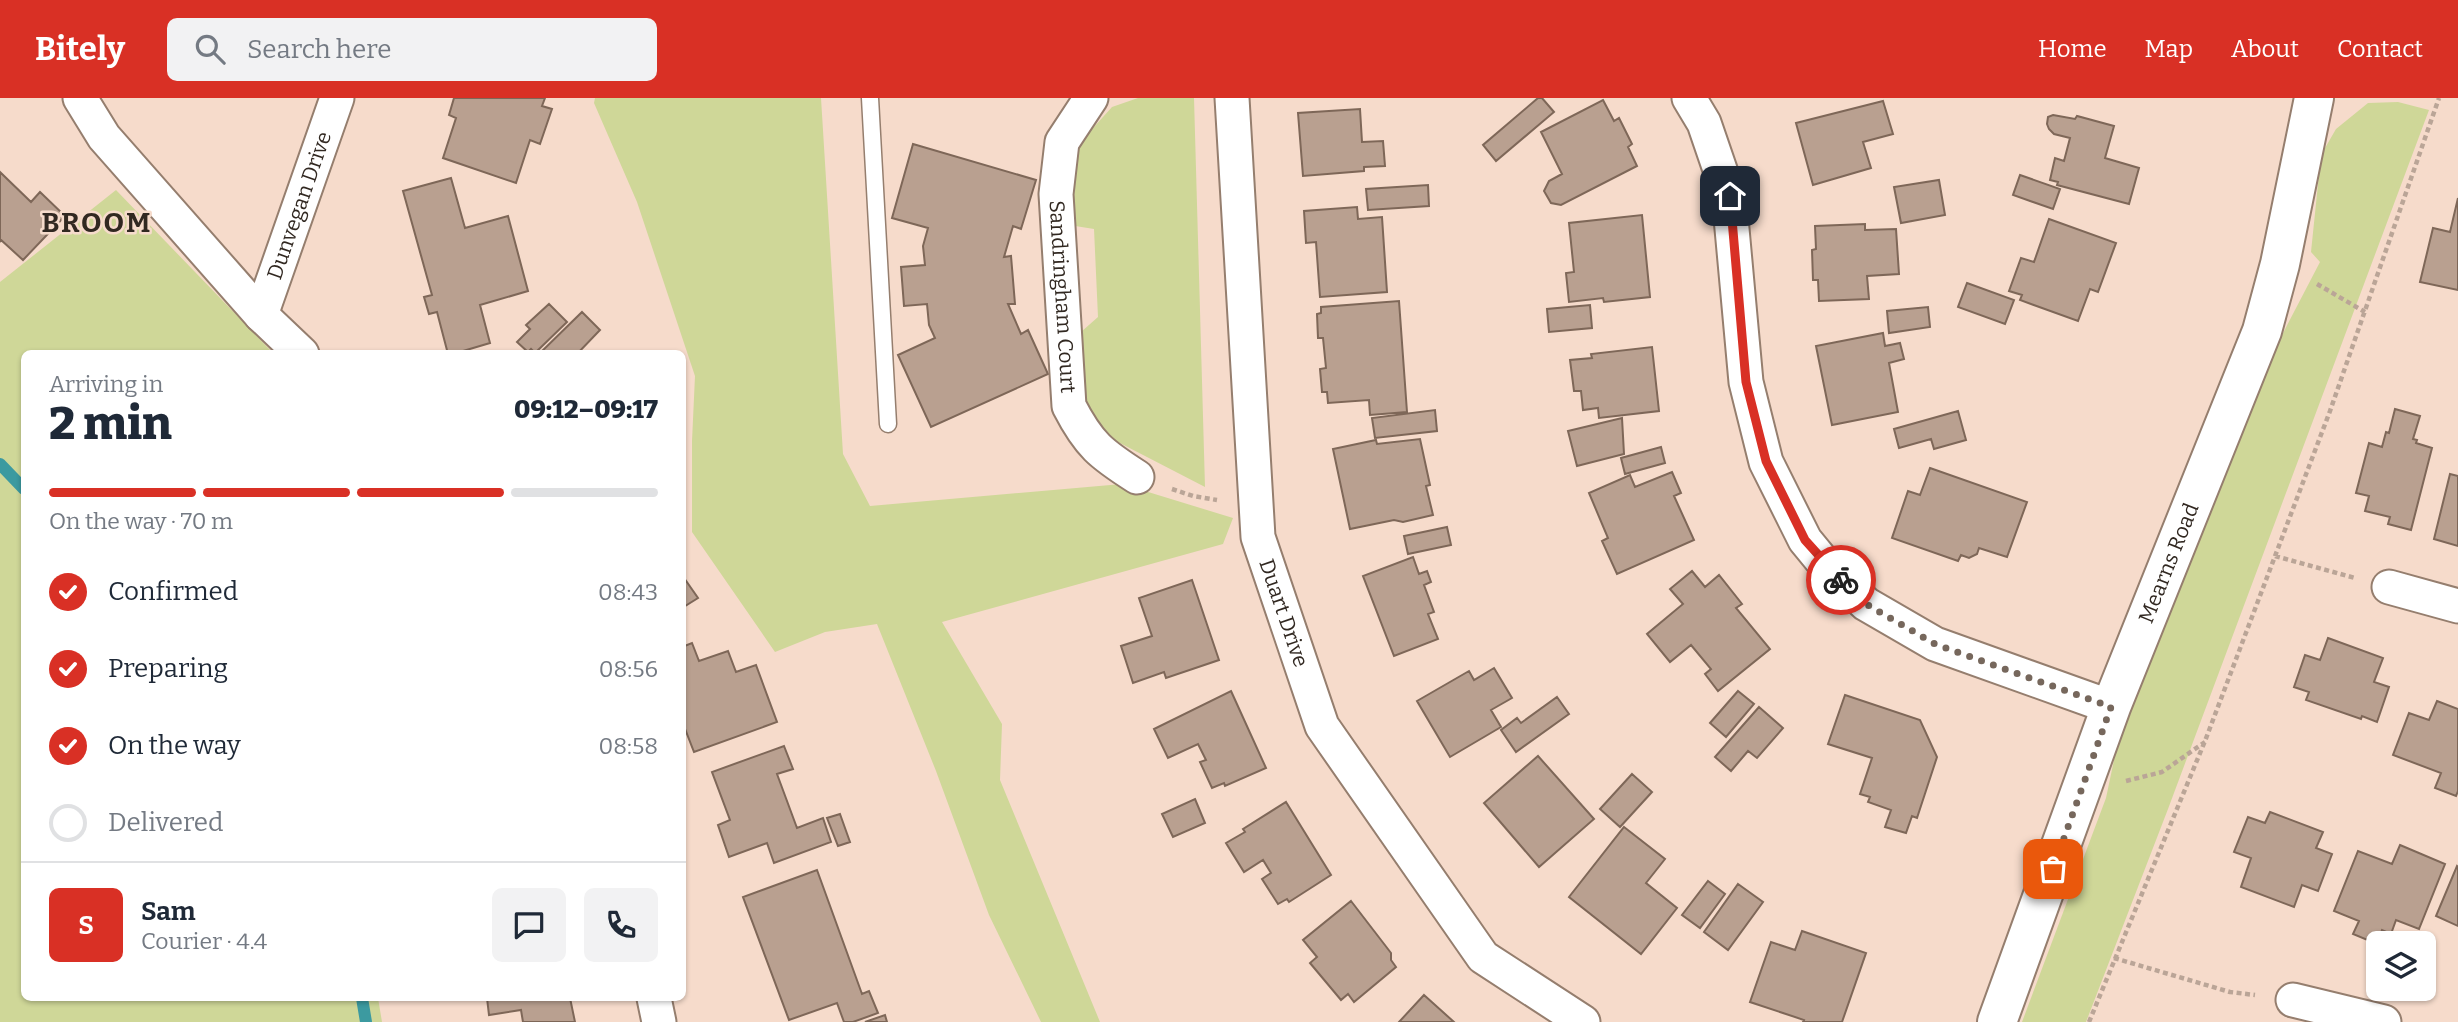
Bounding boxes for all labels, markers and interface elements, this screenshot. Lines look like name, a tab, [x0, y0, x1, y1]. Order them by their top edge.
search box	[167, 18, 657, 81]
text: Bitely	[35, 29, 125, 69]
icon: search	[191, 30, 229, 68]
text: Search here	[247, 34, 391, 65]
text: Home	[2038, 35, 2107, 63]
text: Map	[2145, 35, 2193, 63]
text: About	[2231, 35, 2299, 63]
text: Contact	[2337, 35, 2423, 63]
street label: Dunvegan Drive	[261, 128, 337, 283]
pin	[1700, 166, 1760, 226]
icon: home	[1711, 177, 1749, 215]
street label: Sandringham Court	[1043, 200, 1081, 394]
district label: BROOM	[41, 206, 153, 239]
text: Arriving in	[49, 370, 163, 398]
text: 09:12–09:17	[514, 394, 658, 425]
text: 2 min	[49, 396, 172, 451]
street label: Mearns Road	[2133, 499, 2205, 627]
text: On the way · 70 m	[49, 507, 233, 535]
courier	[1806, 545, 1876, 615]
street label: Duart Drive	[1253, 556, 1314, 670]
icon: bike	[1822, 561, 1860, 599]
icon: check	[49, 573, 87, 611]
text: Confirmed	[108, 576, 238, 607]
text: 08:43	[598, 578, 658, 606]
icon: check	[49, 650, 87, 688]
text: Preparing	[108, 653, 228, 684]
text: 08:56	[599, 655, 658, 683]
icon: check	[49, 727, 87, 765]
text: On the way	[108, 730, 241, 761]
text: 08:58	[598, 732, 658, 760]
text: Delivered	[108, 807, 223, 838]
pin	[2023, 839, 2083, 899]
icon: bag	[2034, 850, 2072, 888]
button: chat	[492, 888, 566, 962]
button: phone	[584, 888, 658, 962]
text: Sam	[141, 896, 196, 927]
text: S	[78, 910, 94, 941]
text: Courier · 4.4	[141, 927, 267, 955]
map controls	[2366, 931, 2436, 1001]
button: layers	[2366, 931, 2436, 1001]

